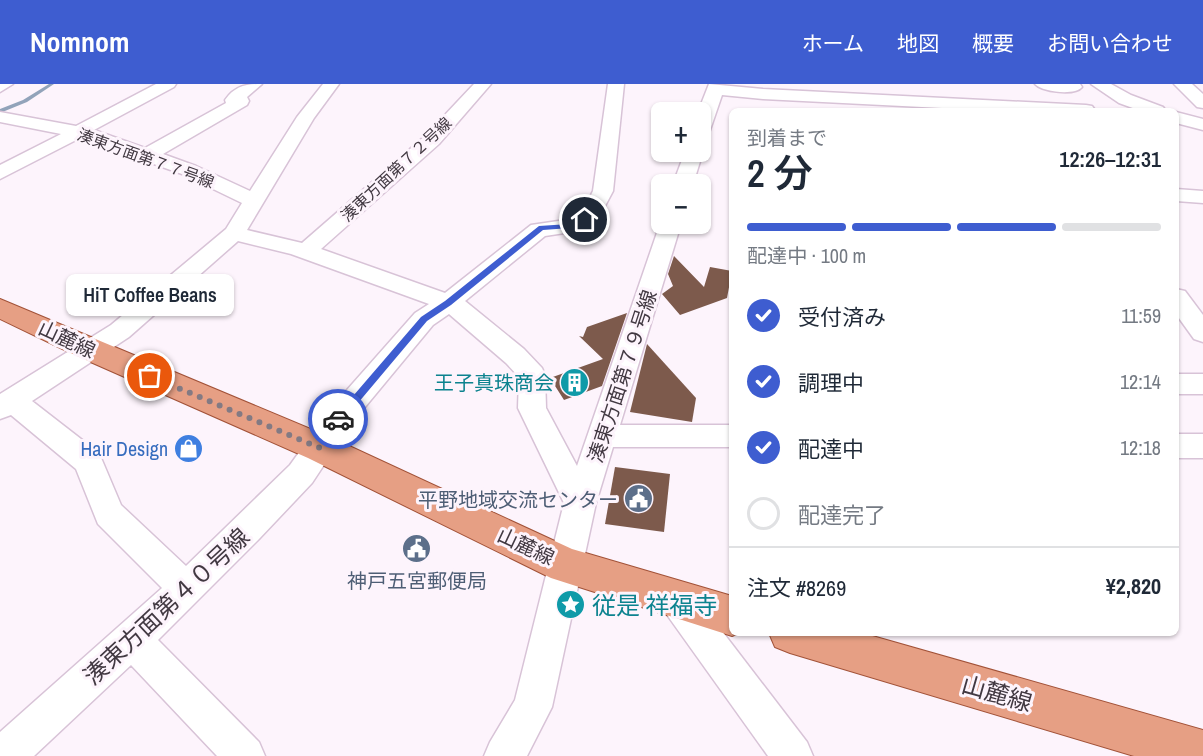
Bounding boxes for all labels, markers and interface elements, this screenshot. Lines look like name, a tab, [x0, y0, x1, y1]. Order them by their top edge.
text: Nomnom	[30, 23, 130, 61]
text: ホーム	[802, 29, 864, 58]
text: 地図	[897, 29, 939, 58]
text: 概要	[972, 29, 1014, 58]
text: お問い合わせ	[1047, 29, 1173, 58]
map controls	[651, 102, 711, 234]
button: +	[651, 102, 711, 162]
street label: 湊東方面第７２号線	[336, 112, 456, 226]
street label: 湊東方面第７７号線	[75, 123, 217, 193]
text: 到着まで	[747, 124, 827, 151]
text: 12:26–12:31	[1059, 144, 1161, 174]
text: 2 分	[747, 147, 813, 199]
button: −	[651, 174, 711, 234]
pin	[559, 194, 610, 245]
icon: home	[568, 203, 601, 236]
text: 配達中 · 100 m	[747, 242, 866, 269]
callout: HiT Coffee Beans	[66, 274, 234, 316]
text: HiT Coffee Beans	[83, 281, 217, 308]
street label: 湊東方面第７９号線	[581, 286, 663, 466]
icon: check	[747, 299, 780, 332]
text: 受付済み	[798, 302, 886, 332]
text: 11:59	[1121, 302, 1161, 329]
street label: 山麓線	[34, 314, 100, 364]
pin	[124, 350, 175, 401]
icon: bag	[133, 359, 166, 392]
icon: check	[747, 365, 780, 398]
building icon: 王子真珠商会	[559, 366, 591, 398]
text: 調理中	[798, 368, 864, 398]
text: 12:14	[1120, 368, 1161, 395]
place label: 王子真珠商会	[434, 369, 554, 396]
courier	[308, 389, 368, 449]
icon: car	[322, 403, 355, 436]
icon: check	[747, 431, 780, 464]
shop icon: Hair Design	[173, 432, 205, 464]
text: 配達中	[798, 434, 864, 464]
text: 12:18	[1120, 434, 1161, 461]
place label: Hair Design	[81, 435, 168, 462]
public building icon: 平野地域交流センター	[623, 483, 655, 515]
place label: 平野地域交流センター	[418, 486, 618, 513]
text: 配達完了	[798, 500, 886, 530]
street label: 湊東方面第４０号線	[76, 521, 256, 691]
street label: 山麓線	[493, 521, 559, 571]
public building icon: 神戸五宮郵便局	[401, 533, 433, 565]
place label: 神戸五宮郵便局	[347, 567, 487, 594]
text: ¥2,820	[1106, 571, 1161, 601]
text: 注文 #8269	[747, 573, 846, 603]
place icon: 従是 祥福寺	[555, 589, 587, 621]
place label: 従是 祥福寺	[592, 589, 717, 621]
street label: 山麓線	[958, 668, 1036, 718]

